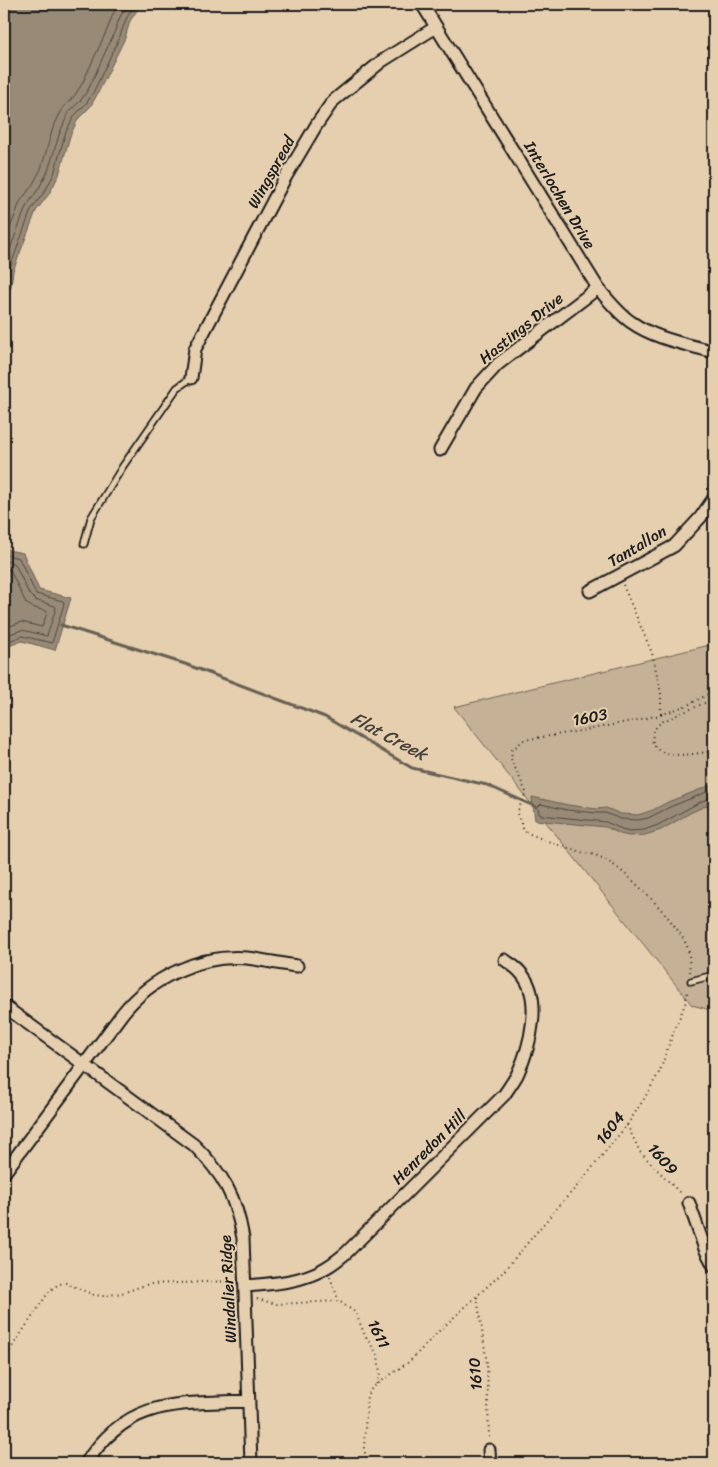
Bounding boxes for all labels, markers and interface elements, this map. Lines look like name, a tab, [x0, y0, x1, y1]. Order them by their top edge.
street label: Wingspread	[239, 129, 304, 214]
street label: Interlochen Drive	[516, 134, 604, 255]
street label: Hastings Drive	[472, 284, 570, 372]
street label: Tantallon	[602, 517, 673, 575]
street label: 1603	[570, 699, 610, 735]
water label: Flat Creek	[345, 702, 435, 771]
street label: Henredon Hill	[384, 1102, 474, 1192]
street label: 1604	[587, 1105, 633, 1151]
street label: 1609	[640, 1136, 686, 1182]
street label: Windalier Ridge	[211, 1234, 245, 1344]
street label: 1611	[359, 1314, 399, 1354]
street label: 1610	[459, 1357, 491, 1391]

